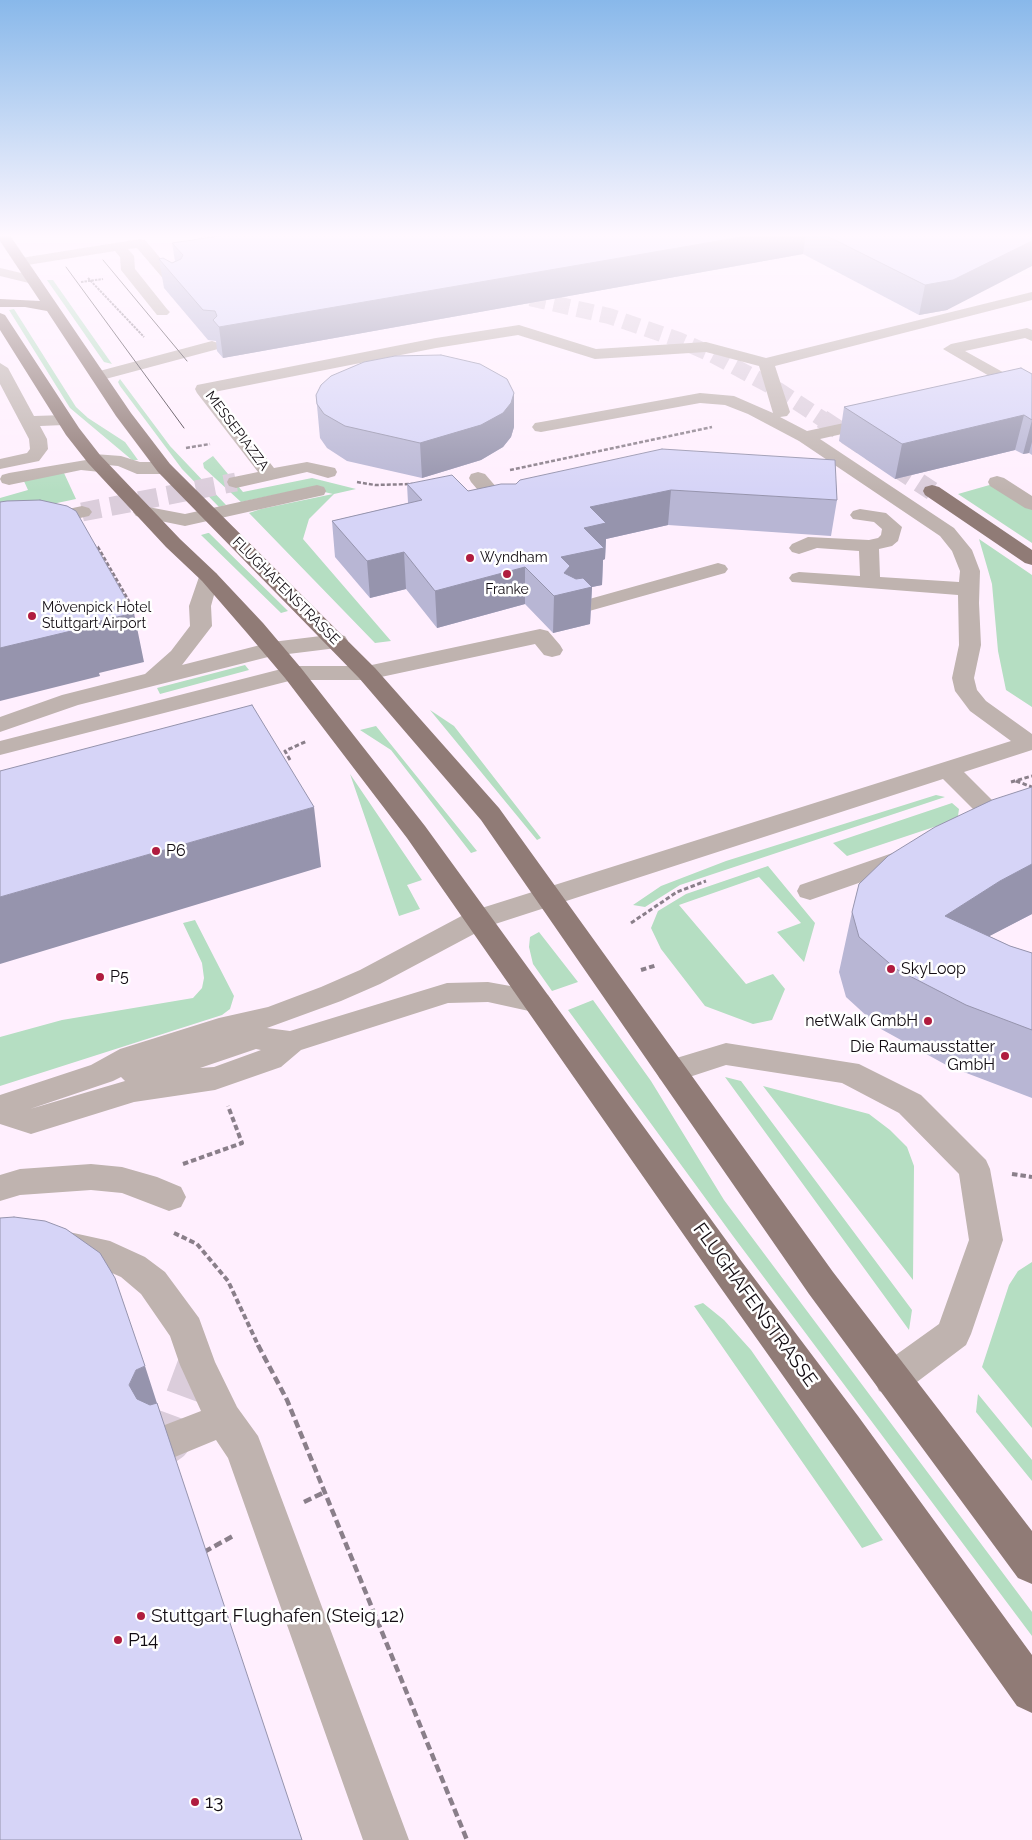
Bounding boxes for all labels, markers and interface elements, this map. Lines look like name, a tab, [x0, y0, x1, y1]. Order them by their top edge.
street label: MESSEPIAZZA	[202, 388, 272, 474]
street label: FLUGHAFENSTRASSE	[229, 534, 343, 648]
place label: Wyndham	[480, 550, 548, 566]
marker: Wyndham	[464, 552, 476, 564]
marker: Franke	[501, 568, 513, 580]
place label: Franke	[485, 582, 529, 598]
place label: Mövenpick Hotel Stuttgart Airport	[42, 600, 151, 632]
marker: Mövenpick Hotel Stuttgart Airport	[26, 610, 38, 622]
place label: P6	[166, 841, 186, 861]
marker: P6	[150, 845, 162, 857]
place label: SkyLoop	[901, 959, 966, 979]
marker: SkyLoop	[885, 963, 897, 975]
place label: P5	[110, 967, 129, 987]
marker: P5	[94, 971, 106, 983]
place label: netWalk GmbH	[805, 1011, 918, 1031]
marker: netWalk GmbH	[922, 1015, 934, 1027]
place label: Die Raumausstatter GmbH	[850, 1037, 995, 1075]
marker: Die Raumausstatter GmbH	[999, 1050, 1011, 1062]
street label: FLUGHAFENSTRASSE	[688, 1219, 822, 1391]
place label: Stuttgart Flughafen (Steig 12)	[151, 1605, 404, 1627]
marker: Stuttgart Flughafen (Steig 12)	[135, 1610, 147, 1622]
place label: P14	[128, 1629, 158, 1651]
marker: P14	[112, 1634, 124, 1646]
place label: 13	[205, 1791, 223, 1813]
marker: 13	[189, 1796, 201, 1808]

